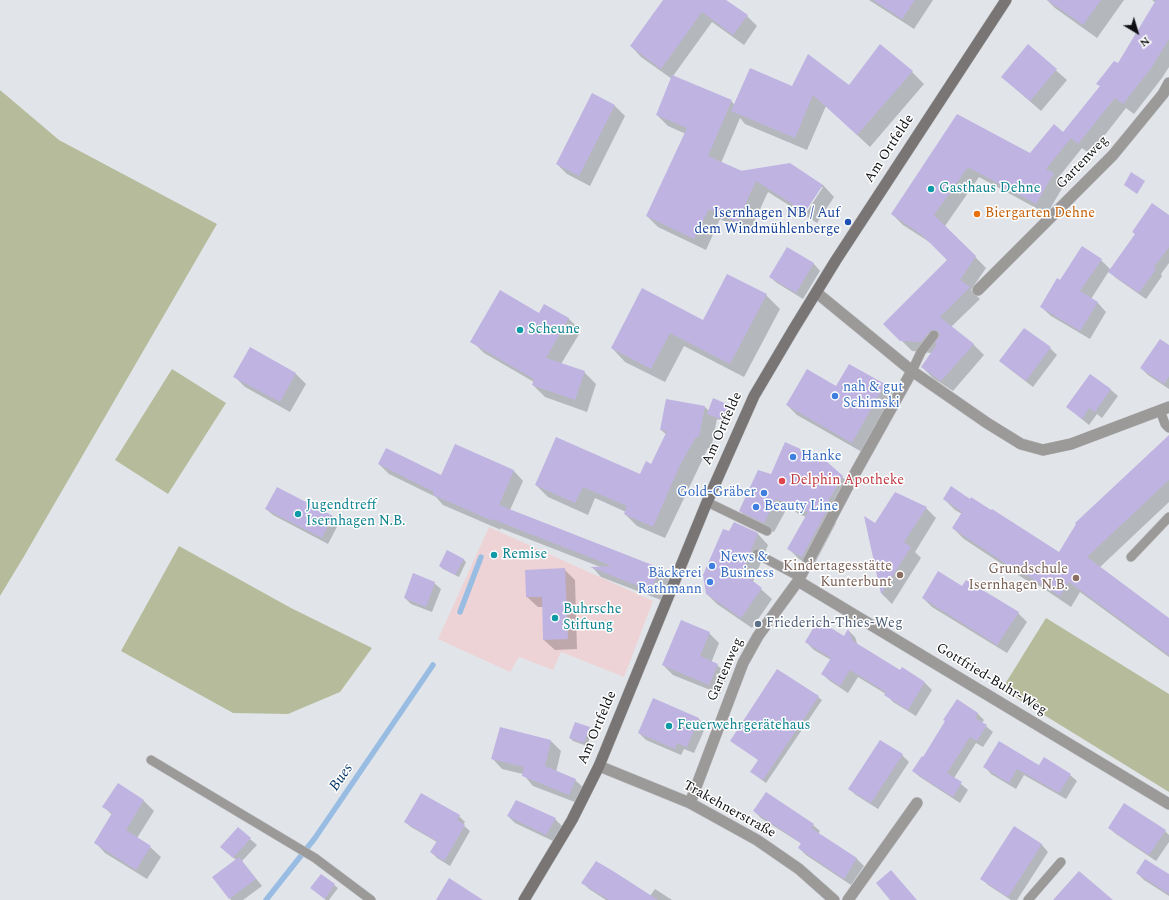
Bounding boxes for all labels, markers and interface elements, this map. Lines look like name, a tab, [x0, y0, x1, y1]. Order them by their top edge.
north arrow	[1117, 12, 1157, 52]
text: N	[1136, 32, 1153, 51]
street label: Am Ortfelde	[862, 112, 918, 186]
street label: Gartenweg	[1053, 133, 1113, 193]
place label: Gasthaus Dehne	[939, 181, 1040, 197]
marker: Gasthaus Dehne	[926, 184, 936, 194]
place label: Isernhagen NB / Auf dem Windmühlenberge	[694, 206, 840, 238]
place label: Biergarten Dehne	[985, 206, 1095, 222]
marker: Biergarten Dehne	[972, 209, 982, 219]
marker: Isernhagen NB / Auf dem Windmühlenberge	[843, 217, 853, 227]
place label: Scheune	[528, 322, 580, 338]
marker: Scheune	[515, 325, 525, 335]
place label: nah & gut Schimski	[843, 380, 903, 412]
street label: Am Ortfelde	[699, 390, 747, 468]
marker: nah & gut Schimski	[830, 391, 840, 401]
place label: Hanke	[801, 449, 842, 465]
marker: Hanke	[788, 452, 798, 462]
place label: Delphin Apotheke	[790, 473, 904, 489]
marker: Delphin Apotheke	[777, 476, 787, 486]
place label: Gold-Gräber	[677, 485, 756, 501]
marker: Gold-Gräber	[759, 488, 769, 498]
place label: Jugendtreff Isernhagen N.B.	[306, 498, 406, 530]
place label: Beauty Line	[764, 499, 838, 515]
marker: Beauty Line	[751, 502, 761, 512]
marker: Jugendtreff Isernhagen N.B.	[293, 509, 303, 519]
place label: Remise	[502, 547, 547, 563]
marker: Remise	[489, 550, 499, 560]
place label: News & Business	[720, 550, 774, 582]
place label: Kindertagesstätte Kunterbunt	[783, 559, 892, 592]
marker: News & Business	[707, 561, 717, 571]
place label: Grundschule Isernhagen N.B.	[968, 562, 1068, 594]
place label: Bäckerei Rathmann	[638, 566, 702, 598]
marker: Kindertagesstätte Kunterbunt	[895, 570, 905, 580]
marker: Grundschule Isernhagen N.B.	[1071, 573, 1081, 583]
marker: Bäckerei Rathmann	[705, 577, 715, 587]
place label: Buhrsche Stiftung	[563, 602, 621, 634]
marker: Buhrsche Stiftung	[550, 613, 560, 623]
place label: Friederich-Thies-Weg	[766, 616, 903, 632]
marker: Friederich-Thies-Weg	[753, 619, 763, 629]
street label: Gartenweg	[705, 636, 747, 704]
street label: Gottfried-Buhr-Weg	[933, 640, 1049, 720]
street label: Am Ortfelde	[575, 689, 621, 767]
place label: Feuerwehrgerätehaus	[677, 718, 811, 734]
marker: Feuerwehrgerätehaus	[664, 721, 674, 731]
water label: Bues	[326, 761, 358, 795]
street label: Trakehnerstraße	[680, 778, 778, 842]

